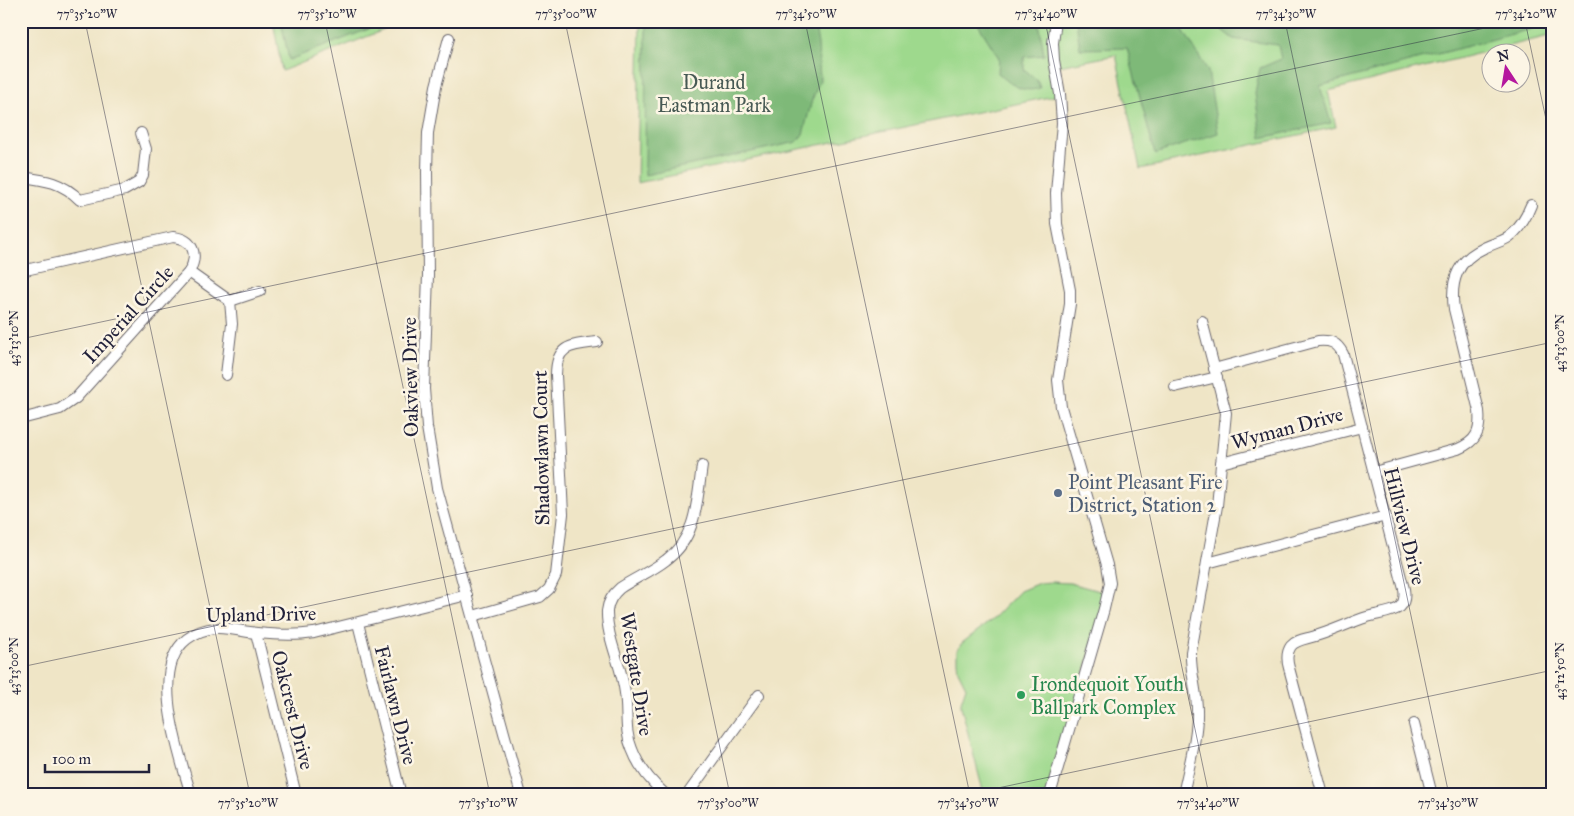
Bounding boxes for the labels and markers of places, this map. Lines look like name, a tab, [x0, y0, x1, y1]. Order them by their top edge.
place label: Point Pleasant Fire District, Station 2	[1068, 470, 1223, 517]
marker: Point Pleasant Fire District, Station 2	[1052, 487, 1064, 499]
place label: Irondequoit Youth Ballpark Complex	[1031, 672, 1184, 719]
marker: Irondequoit Youth Ballpark Complex	[1015, 689, 1027, 701]

